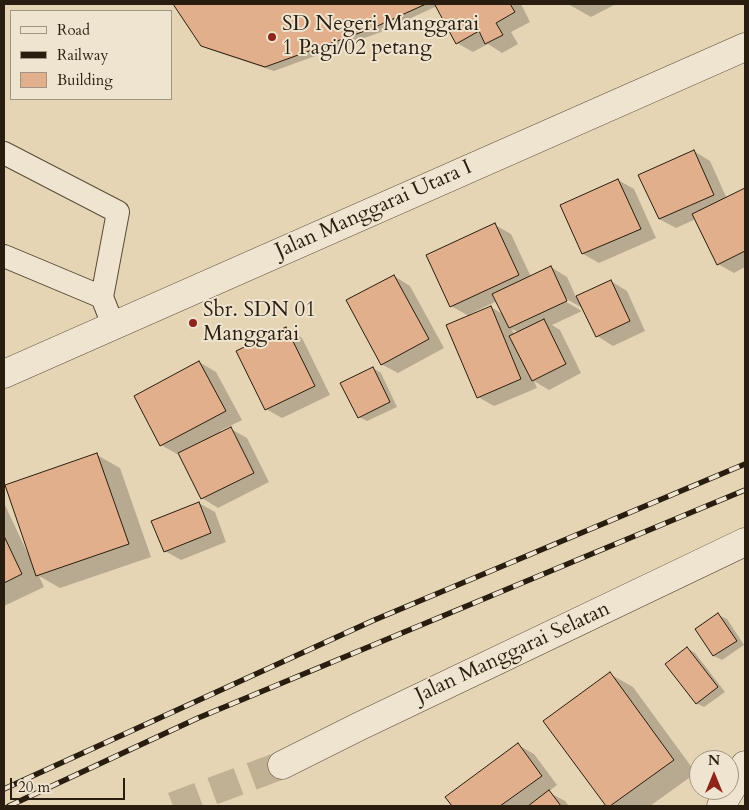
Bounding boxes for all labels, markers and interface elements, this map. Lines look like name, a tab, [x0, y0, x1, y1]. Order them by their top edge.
legend	[10, 10, 172, 100]
place label: SD Negeri Manggarai 1 Pagi/02 petang	[282, 12, 479, 62]
text: Road	[57, 20, 90, 40]
marker: SD Negeri Manggarai 1 Pagi/02 petang	[266, 31, 278, 43]
text: Railway	[57, 45, 108, 65]
text: Building	[57, 70, 113, 90]
street label: Jalan Manggarai Utara I	[272, 155, 476, 265]
place label: Sbr. SDN 01 Manggarai	[203, 298, 316, 348]
marker: Sbr. SDN 01 Manggarai	[187, 317, 199, 329]
street label: Jalan Manggarai Selatan	[412, 597, 614, 709]
north arrow	[689, 750, 739, 800]
text: N	[708, 751, 720, 770]
scale bar	[12, 768, 128, 800]
text: 20 m	[18, 777, 50, 797]

